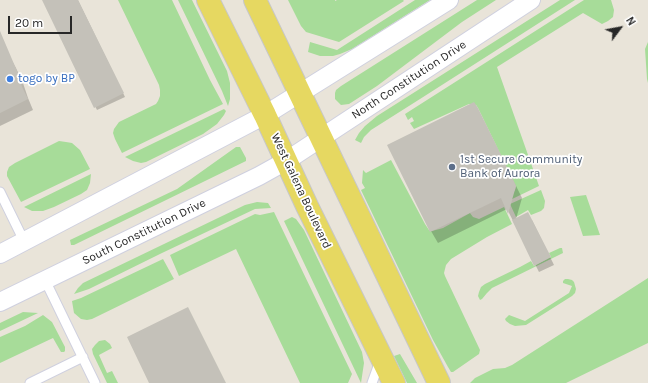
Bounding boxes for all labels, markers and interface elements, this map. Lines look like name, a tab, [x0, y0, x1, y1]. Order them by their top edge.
scale bar	[10, 8, 74, 34]
north arrow	[600, 8, 640, 48]
text: N	[623, 15, 638, 28]
text: 20 m	[15, 16, 43, 30]
street label: North Constitution Drive	[349, 38, 469, 122]
place label: togo by BP	[18, 72, 75, 86]
marker: togo by BP	[5, 74, 15, 84]
street label: West Galena Boulevard	[268, 131, 334, 251]
place label: 1st Secure Community Bank of Aurora	[460, 153, 582, 181]
marker: 1st Secure Community Bank of Aurora	[447, 162, 457, 172]
street label: South Constitution Drive	[80, 196, 208, 268]

